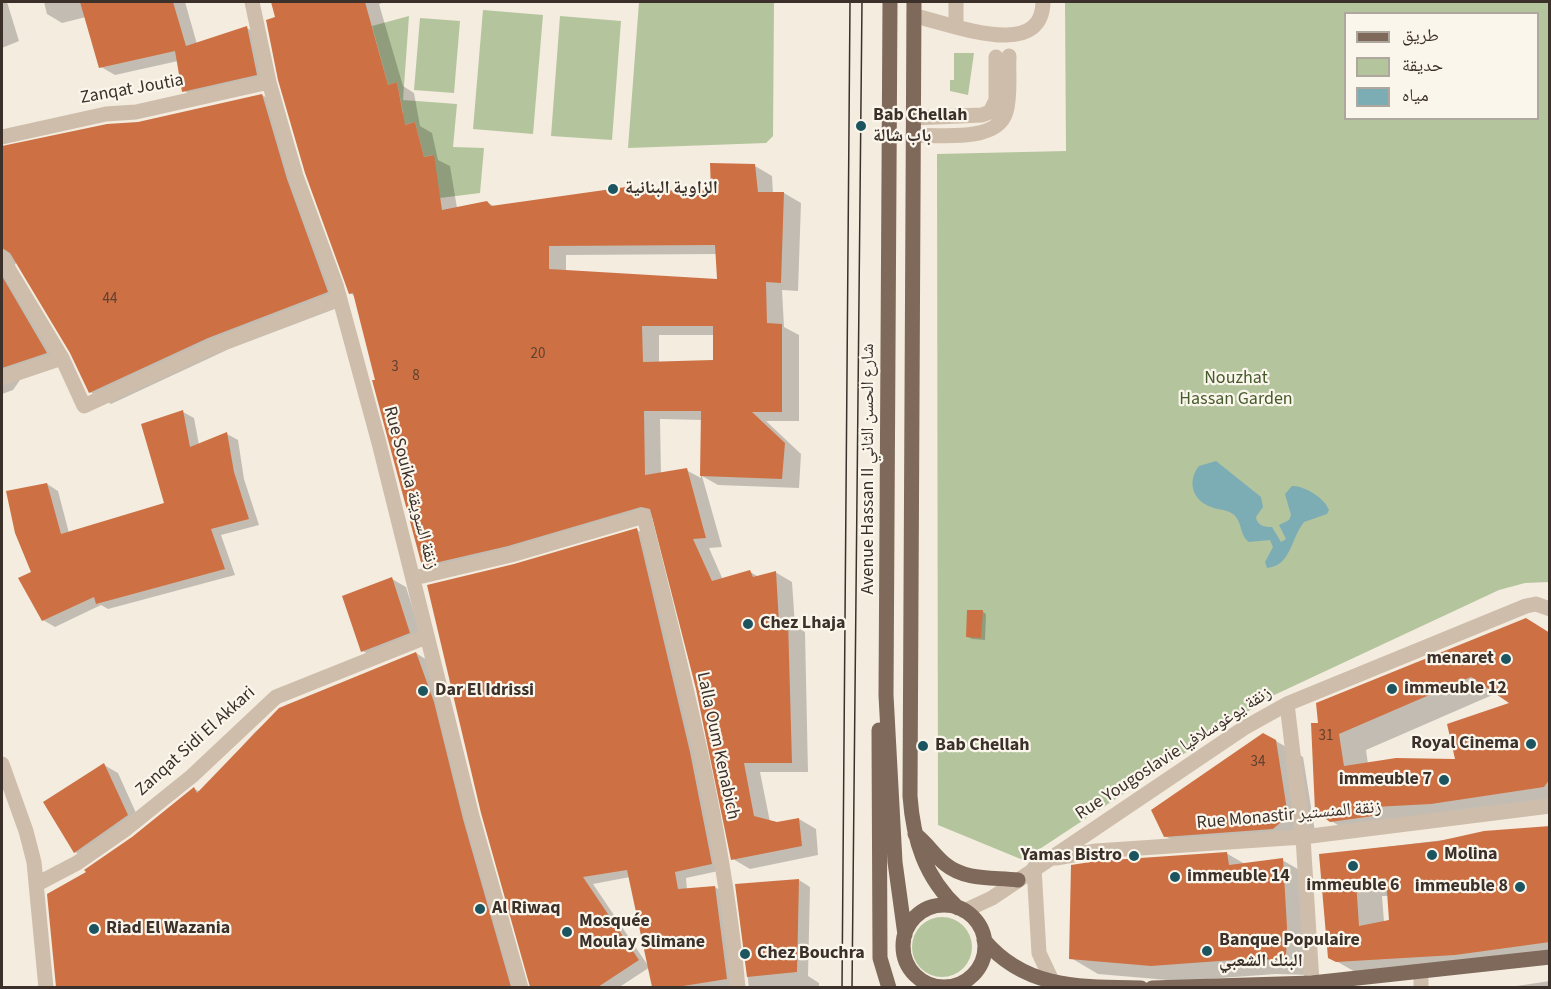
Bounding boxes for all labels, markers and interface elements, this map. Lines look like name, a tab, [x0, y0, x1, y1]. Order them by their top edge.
legend	[1344, 12, 1539, 120]
text: طريق	[1402, 23, 1439, 48]
text: حديقة	[1402, 53, 1443, 78]
street label: Zanqat Joutia	[79, 70, 185, 110]
text: مياه	[1402, 83, 1429, 108]
place label: Bab Chellah باب شالة	[873, 105, 967, 148]
marker: Bab Chellah باب شالة	[854, 119, 868, 133]
place label: الزاوية البنانية	[625, 178, 718, 200]
marker: الزاوية البنانية	[606, 182, 620, 196]
house number: 44	[103, 291, 117, 309]
street label: Avenue Hassan II شارع الحسن الثاني	[858, 344, 880, 594]
house number: 20	[531, 346, 545, 364]
house number: 3	[391, 359, 399, 377]
house number: 8	[412, 368, 420, 386]
park label: Nouzhat Hassan Garden	[1179, 368, 1293, 410]
street label: Rue Souika زنقة السويقة	[378, 404, 442, 572]
place label: Chez Lhaja	[760, 613, 845, 635]
marker: Chez Lhaja	[741, 617, 755, 631]
place label: menaret	[1426, 648, 1494, 670]
marker: menaret	[1499, 652, 1513, 666]
street label: Lalla Oum Kenabich	[691, 670, 743, 822]
place label: immeuble 12	[1404, 678, 1507, 700]
place label: Dar El Idrissi	[435, 680, 534, 702]
marker: immeuble 12	[1385, 682, 1399, 696]
street label: Zanqat Sidi El Akkari	[132, 683, 260, 801]
street label: Rue Yougoslavie زنقة يوغوسلافيا	[1072, 683, 1276, 825]
marker: Dar El Idrissi	[416, 684, 430, 698]
house number: 31	[1319, 728, 1333, 746]
place label: Royal Cinema	[1411, 733, 1519, 755]
place label: Bab Chellah	[935, 735, 1029, 757]
marker: Royal Cinema	[1524, 737, 1538, 751]
marker: Bab Chellah	[916, 739, 930, 753]
house number: 34	[1251, 754, 1265, 772]
place label: immeuble 7	[1339, 769, 1432, 791]
marker: immeuble 7	[1437, 773, 1451, 787]
street label: Rue Monastir زنقة المنستير	[1196, 797, 1382, 835]
place label: Molina	[1444, 844, 1498, 866]
place label: Yamas Bistro	[1021, 845, 1122, 867]
marker: Molina	[1425, 848, 1439, 862]
marker: Yamas Bistro	[1127, 849, 1141, 863]
marker: immeuble 6	[1346, 859, 1360, 873]
place label: immeuble 14	[1187, 866, 1290, 888]
marker: immeuble 14	[1168, 870, 1182, 884]
place label: immeuble 6	[1306, 875, 1400, 897]
place label: immeuble 8	[1415, 876, 1508, 898]
marker: immeuble 8	[1513, 880, 1527, 894]
place label: Al Riwaq	[492, 898, 561, 920]
marker: Al Riwaq	[473, 902, 487, 916]
place label: Mosquée Moulay Slimane	[579, 911, 705, 954]
place label: Riad El Wazania	[106, 918, 230, 940]
marker: Riad El Wazania	[87, 922, 101, 936]
marker: Mosquée Moulay Slimane	[560, 925, 574, 939]
place label: Banque Populaire البنك الشعبي	[1219, 930, 1360, 972]
place label: Chez Bouchra	[757, 943, 865, 965]
marker: Banque Populaire البنك الشعبي	[1200, 944, 1214, 958]
marker: Chez Bouchra	[738, 947, 752, 961]

